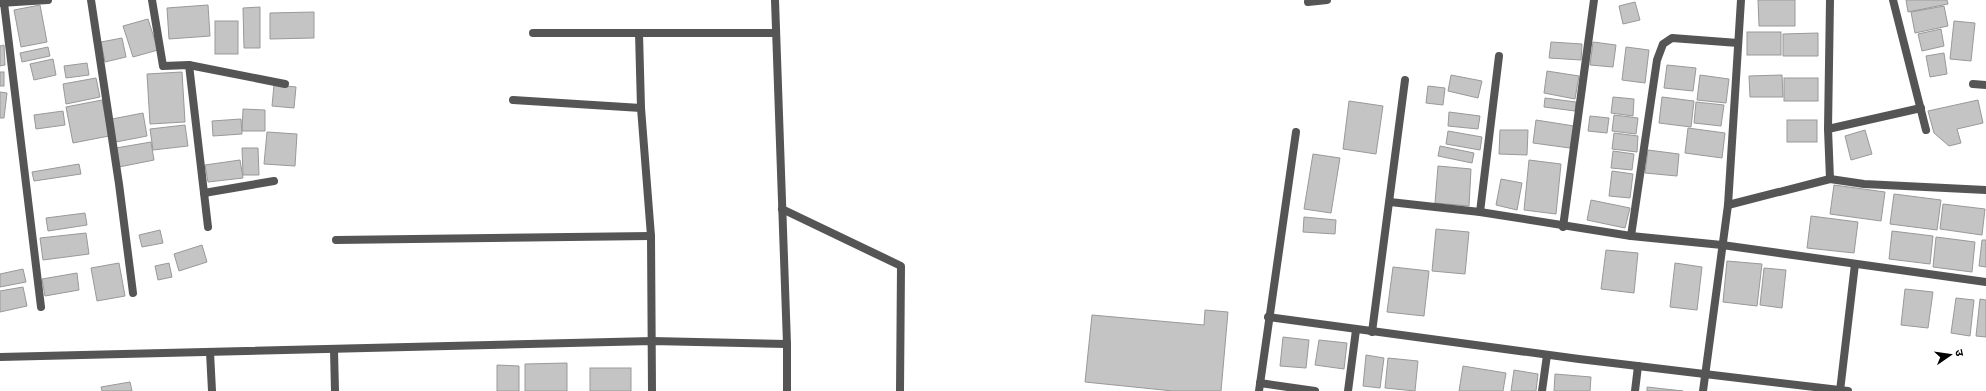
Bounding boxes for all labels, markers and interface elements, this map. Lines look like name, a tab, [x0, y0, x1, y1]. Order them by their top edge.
north arrow	[1930, 335, 1970, 375]
text: उ	[1952, 348, 1966, 358]

